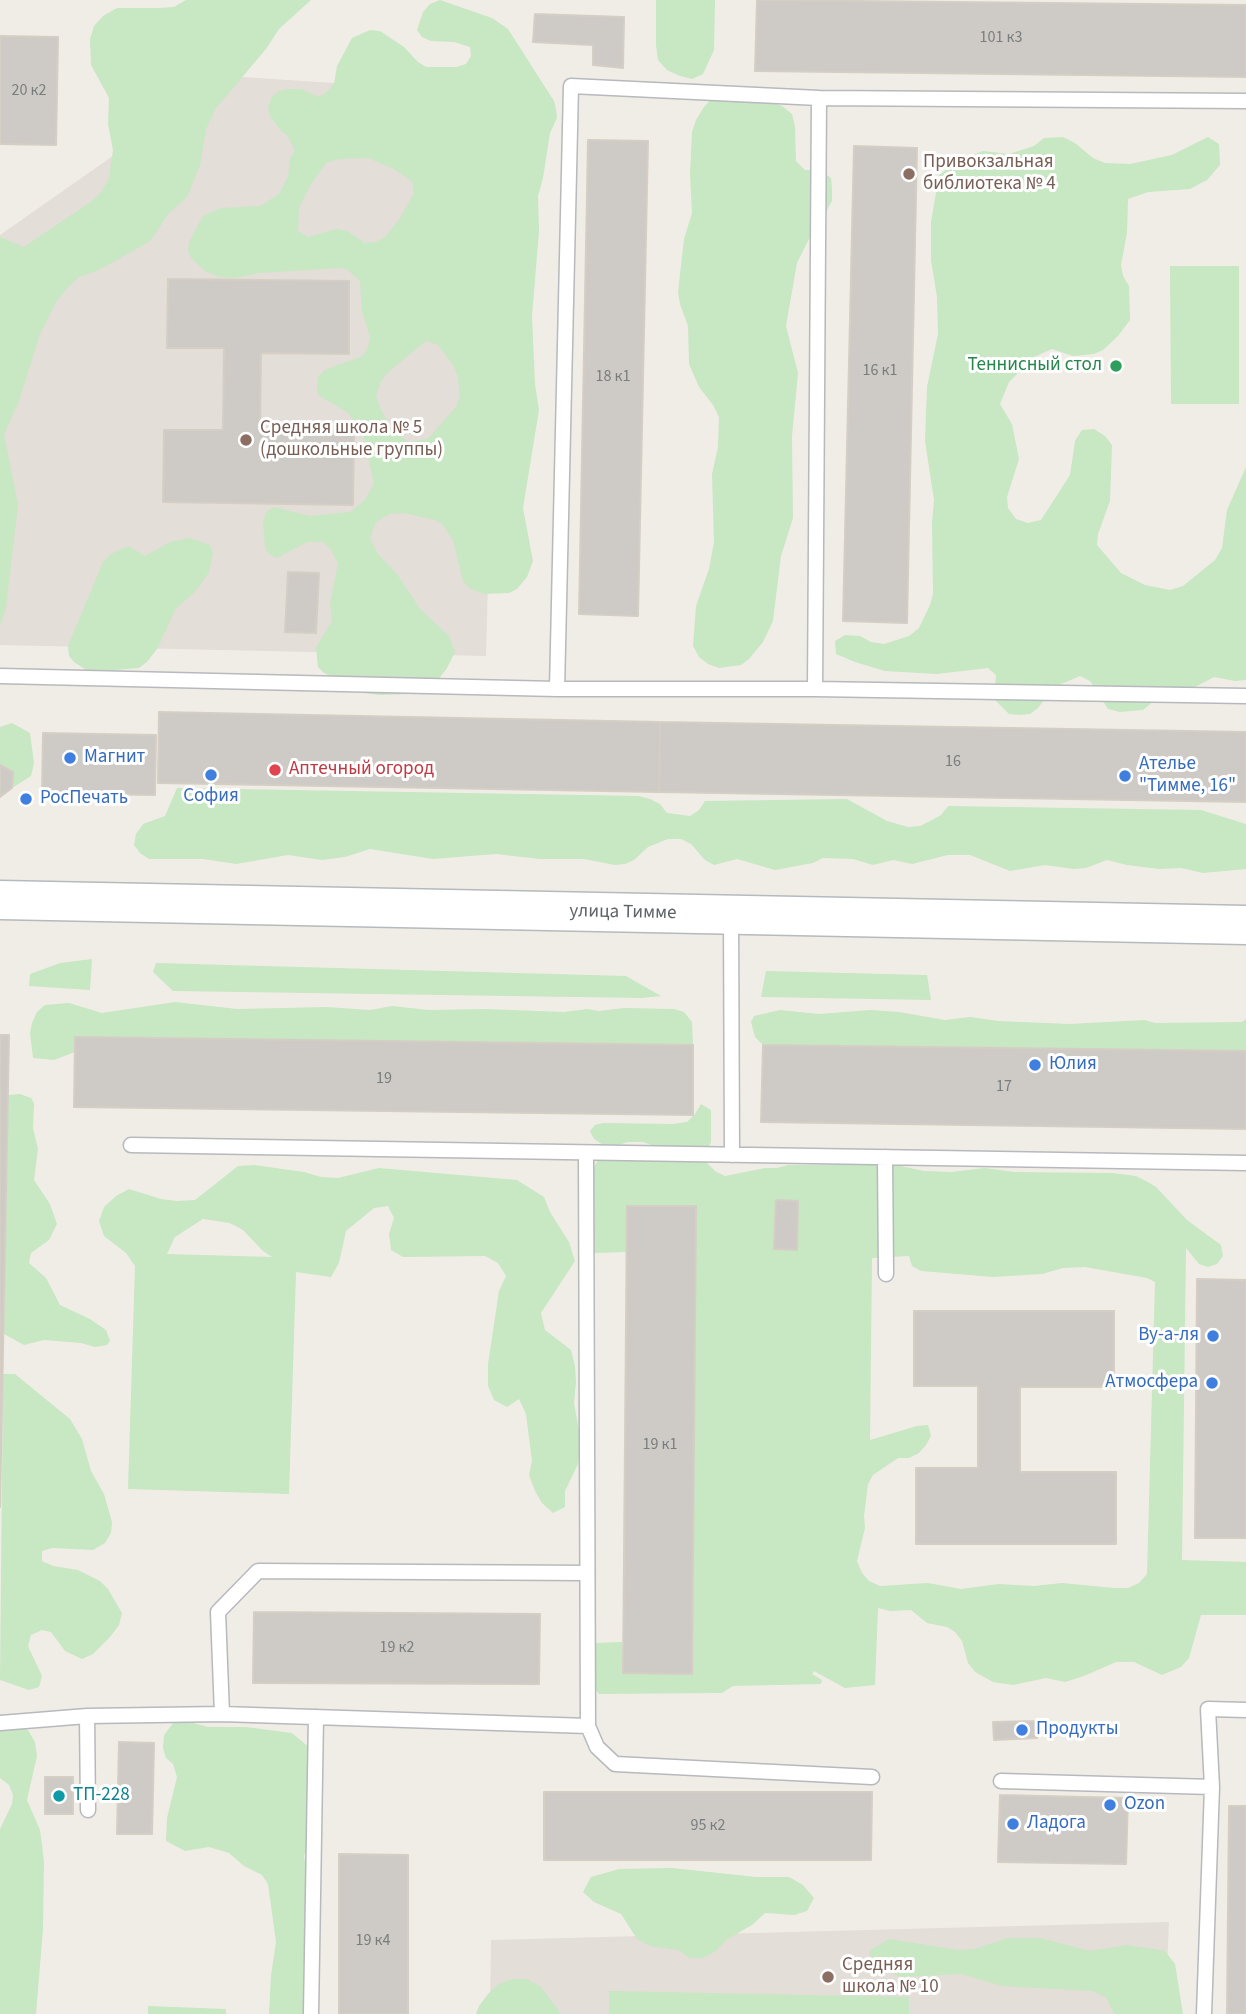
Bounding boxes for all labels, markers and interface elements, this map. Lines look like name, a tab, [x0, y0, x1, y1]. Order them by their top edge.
house number: 101 к3	[980, 28, 1022, 48]
house number: 20 к2	[12, 81, 46, 101]
place label: Привокзальная библиотека № 4	[923, 152, 1056, 196]
marker: Привокзальная библиотека № 4	[901, 166, 917, 182]
place label: Теннисный стол	[968, 355, 1102, 377]
marker: Теннисный стол	[1108, 358, 1124, 374]
house number: 16 к1	[863, 361, 897, 381]
house number: 18 к1	[596, 367, 630, 387]
place label: Средняя школа № 5 (дошкольные группы)	[260, 418, 443, 462]
marker: Средняя школа № 5 (дошкольные группы)	[238, 432, 254, 448]
place label: Магнит	[84, 747, 145, 769]
marker: Магнит	[62, 750, 78, 766]
house number: 16	[945, 752, 961, 772]
place label: Ателье "Тимме, 16"	[1139, 754, 1236, 798]
place label: Аптечный огород	[289, 759, 434, 781]
marker: Аптечный огород	[267, 762, 283, 778]
marker: София	[203, 767, 219, 783]
marker: Ателье "Тимме, 16"	[1117, 768, 1133, 784]
place label: София	[183, 786, 239, 808]
place label: РосПечать	[40, 788, 128, 810]
marker: РосПечать	[18, 791, 34, 807]
street label: улица Тимме	[569, 901, 677, 925]
place label: Юлия	[1049, 1054, 1097, 1076]
marker: Юлия	[1027, 1057, 1043, 1073]
house number: 19	[376, 1069, 392, 1089]
house number: 17	[996, 1077, 1012, 1097]
place label: Ву-а-ля	[1138, 1325, 1199, 1347]
marker: Ву-а-ля	[1205, 1328, 1221, 1344]
place label: Атмосфера	[1105, 1372, 1198, 1394]
marker: Атмосфера	[1204, 1375, 1220, 1391]
house number: 19 к1	[643, 1435, 677, 1455]
house number: 19 к2	[380, 1638, 414, 1658]
place label: Продукты	[1036, 1719, 1119, 1741]
marker: Продукты	[1014, 1722, 1030, 1738]
place label: ТП-228	[73, 1785, 130, 1807]
marker: ТП-228	[51, 1788, 67, 1804]
place label: Ozon	[1124, 1794, 1165, 1816]
marker: Ozon	[1102, 1797, 1118, 1813]
place label: Ладога	[1027, 1813, 1086, 1835]
house number: 95 к2	[691, 1816, 725, 1836]
marker: Ладога	[1005, 1816, 1021, 1832]
house number: 19 к4	[356, 1931, 390, 1951]
place label: Средняя школа № 10	[842, 1955, 939, 1999]
marker: Средняя школа № 10	[820, 1969, 836, 1985]

